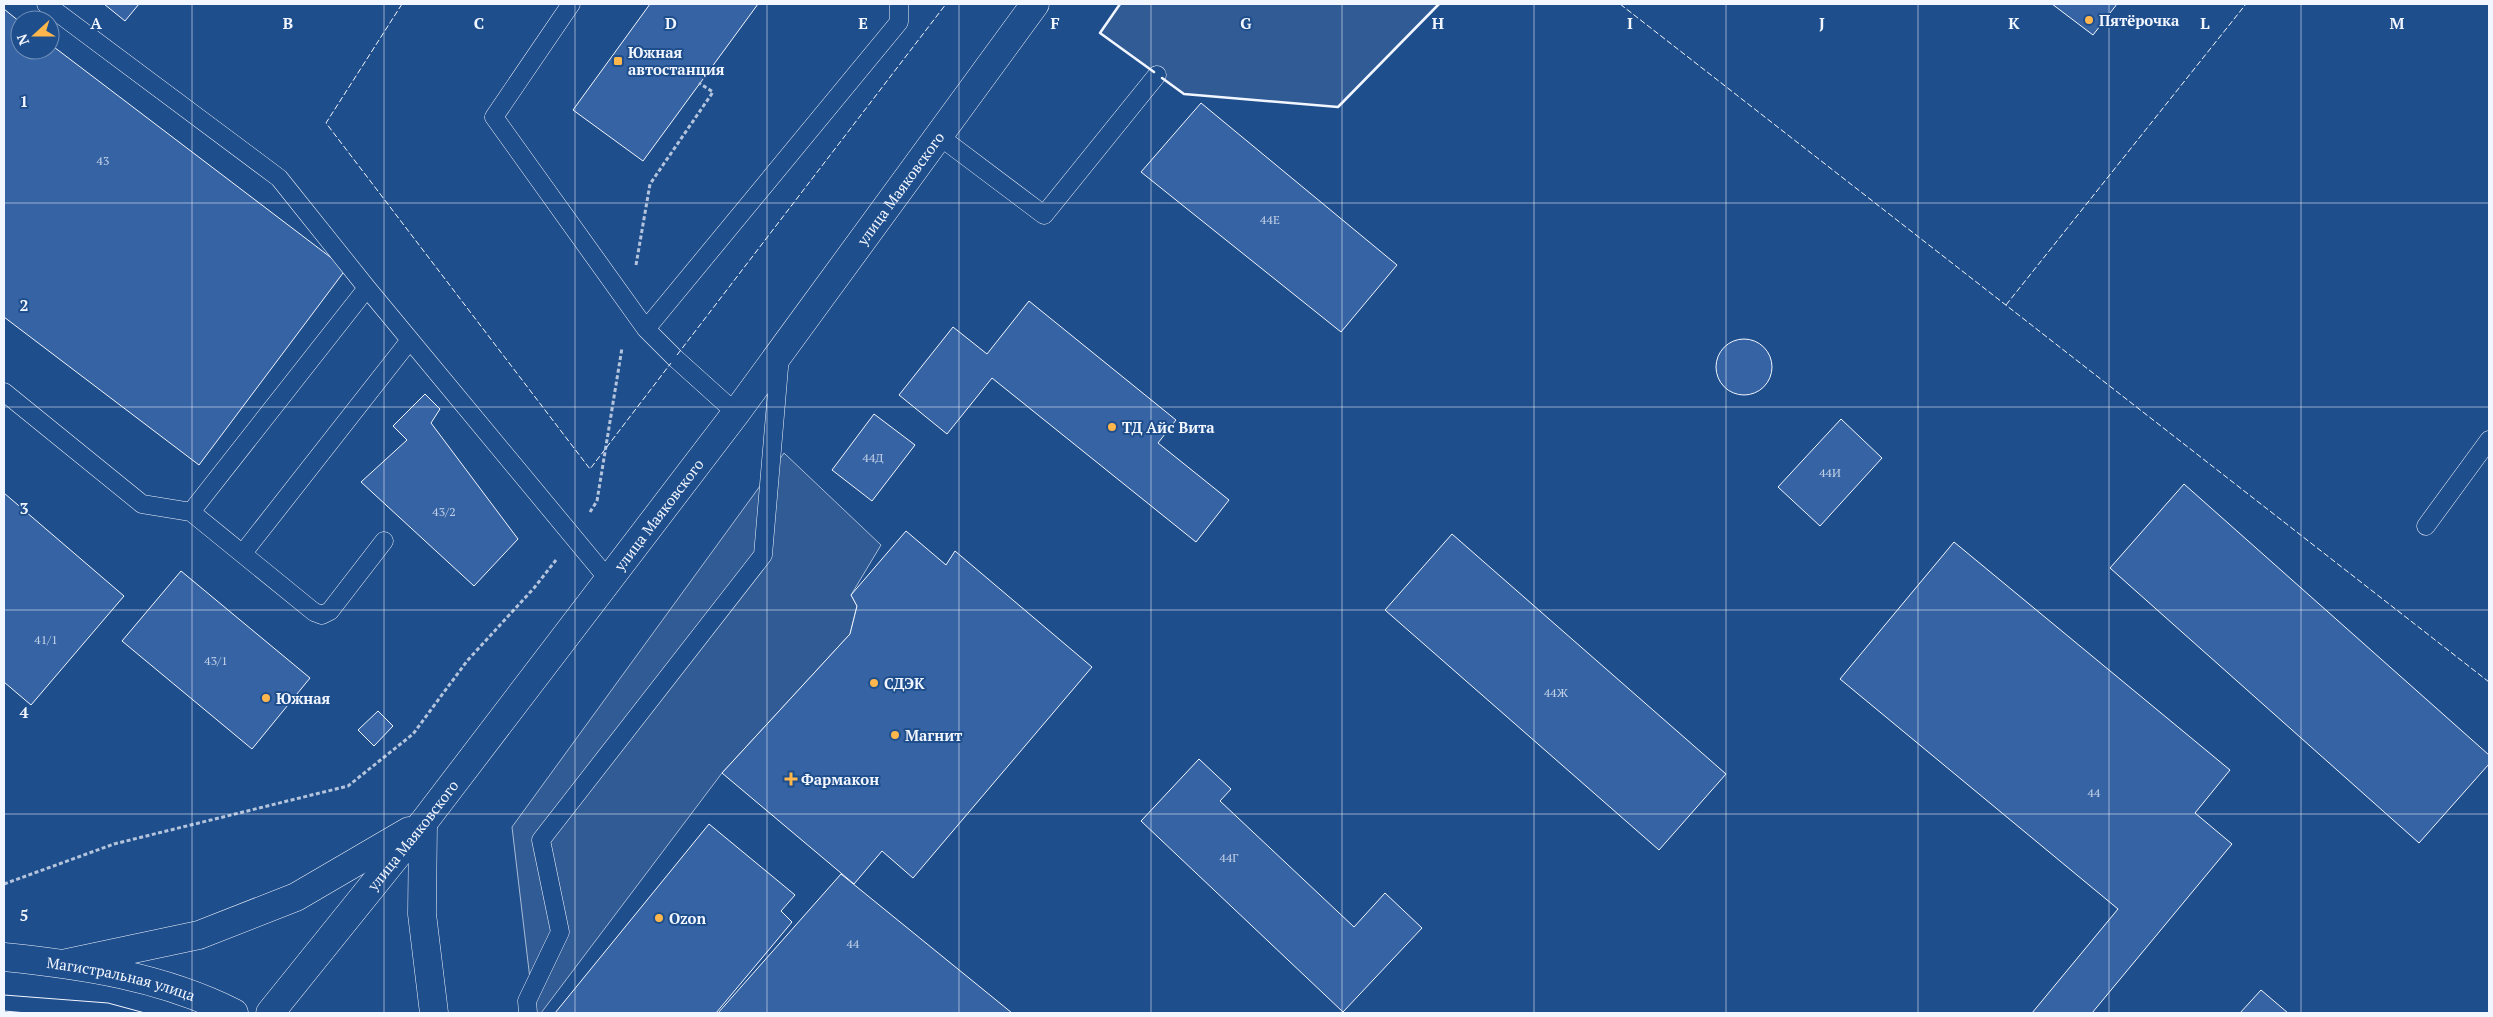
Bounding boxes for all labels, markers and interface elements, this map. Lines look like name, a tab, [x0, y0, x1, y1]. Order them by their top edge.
north arrow	[10, 10, 60, 60]
place label: Пятёрочка	[2099, 10, 2180, 30]
text: A	[90, 12, 102, 34]
text: B	[283, 12, 293, 34]
text: C	[474, 12, 484, 34]
text: D	[665, 12, 677, 34]
text: E	[858, 12, 868, 34]
text: F	[1050, 12, 1060, 34]
text: G	[1240, 12, 1252, 34]
text: H	[1432, 12, 1444, 34]
text: I	[1627, 12, 1633, 34]
text: J	[1819, 12, 1825, 34]
text: K	[2008, 12, 2020, 34]
text: L	[2200, 12, 2210, 34]
text: M	[2390, 12, 2405, 34]
marker: Пятёрочка	[2083, 14, 2095, 26]
text: N	[11, 31, 33, 48]
place label: Южная автостанция	[628, 42, 725, 79]
marker: Южная автостанция	[612, 55, 624, 67]
text: 1	[19, 90, 29, 112]
street label: улица Маяковского	[851, 128, 948, 250]
house number: 43	[97, 153, 109, 168]
house number: 44Е	[1260, 212, 1280, 227]
text: 2	[19, 294, 29, 316]
place label: ТД Айс Вита	[1122, 417, 1215, 437]
marker: ТД Айс Вита	[1106, 421, 1118, 433]
house number: 44Д	[862, 450, 884, 465]
street label: улица Маяковского	[609, 455, 708, 575]
house number: 44И	[1819, 465, 1841, 480]
text: 3	[19, 497, 29, 519]
house number: 43/2	[432, 504, 456, 519]
house number: 41/1	[34, 632, 58, 647]
house number: 43/1	[204, 653, 228, 668]
place label: СДЭК	[884, 673, 925, 693]
marker: СДЭК	[868, 677, 880, 689]
house number: 44Ж	[1544, 685, 1569, 700]
place label: Южная	[276, 688, 331, 708]
marker: Южная	[260, 692, 272, 704]
text: 4	[19, 701, 29, 723]
place label: Магнит	[905, 725, 962, 745]
marker: Магнит	[889, 729, 901, 741]
place label: Фармакон	[801, 769, 879, 789]
marker: Фармакон	[785, 773, 797, 785]
street label: улица Маяковского	[362, 776, 462, 895]
house number: 44	[2088, 785, 2101, 800]
house number: 44Г	[1220, 850, 1238, 865]
text: 5	[19, 904, 29, 926]
place label: Ozon	[669, 908, 706, 928]
marker: Ozon	[653, 912, 665, 924]
house number: 44	[847, 936, 860, 951]
street label: Магистральная улица	[45, 952, 198, 1005]

